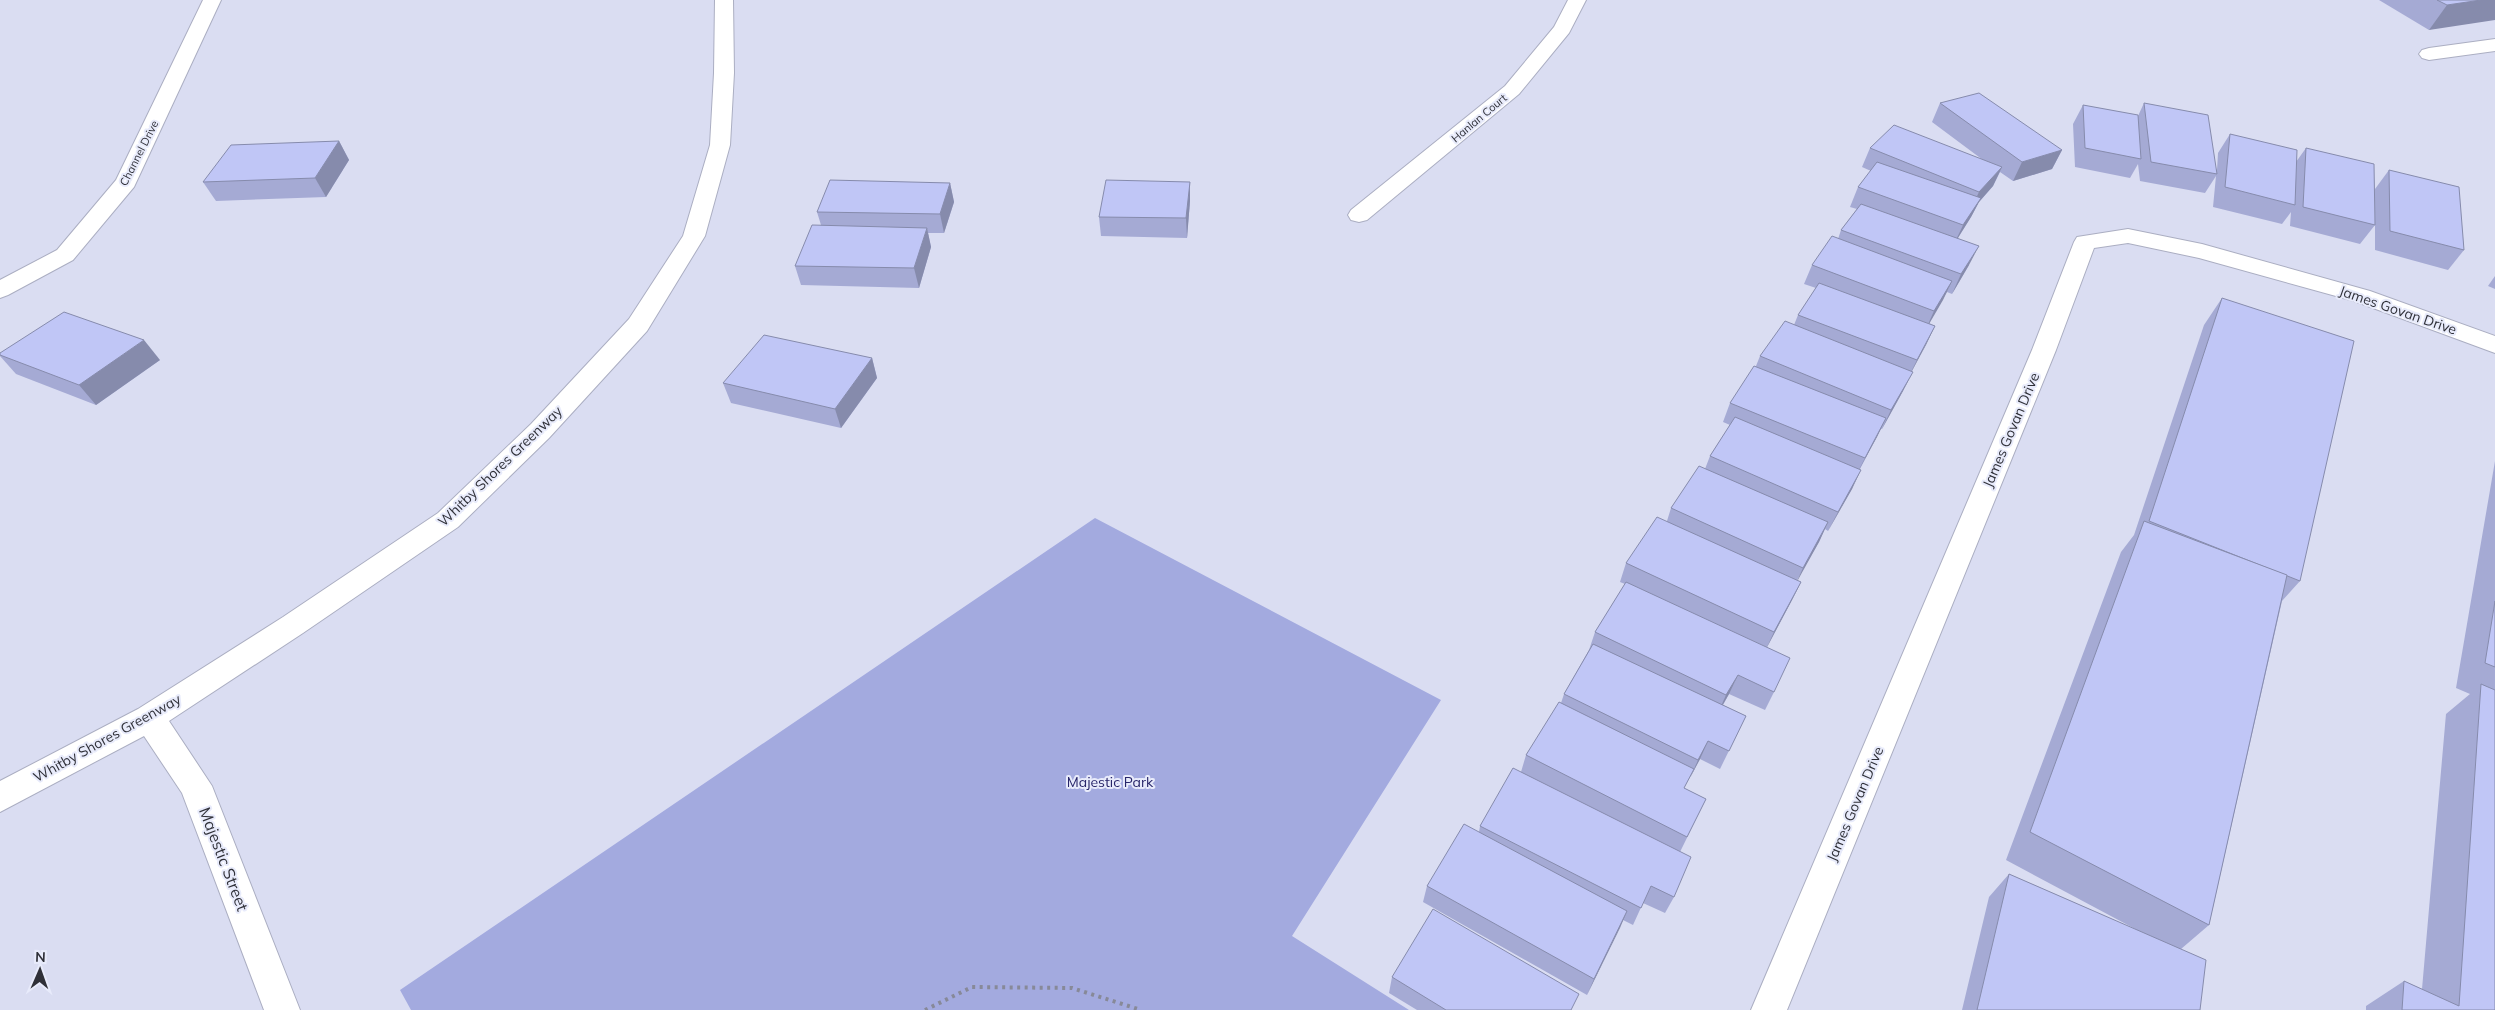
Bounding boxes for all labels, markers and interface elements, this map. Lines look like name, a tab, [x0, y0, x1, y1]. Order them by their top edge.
street label: Hanlan Court	[1448, 91, 1510, 145]
street label: Channel Drive	[117, 118, 161, 188]
street label: James Govan Drive	[2337, 281, 2459, 339]
street label: James Govan Drive	[1979, 370, 2043, 490]
street label: Whitby Shores Greenway	[434, 402, 566, 530]
street label: Whitby Shores Greenway	[30, 690, 184, 786]
street label: James Govan Drive	[1823, 744, 1887, 864]
park label: Majestic Park	[1067, 773, 1154, 791]
street label: Majestic Street	[195, 804, 253, 914]
north arrow	[15, 945, 65, 995]
text: N	[35, 948, 46, 966]

